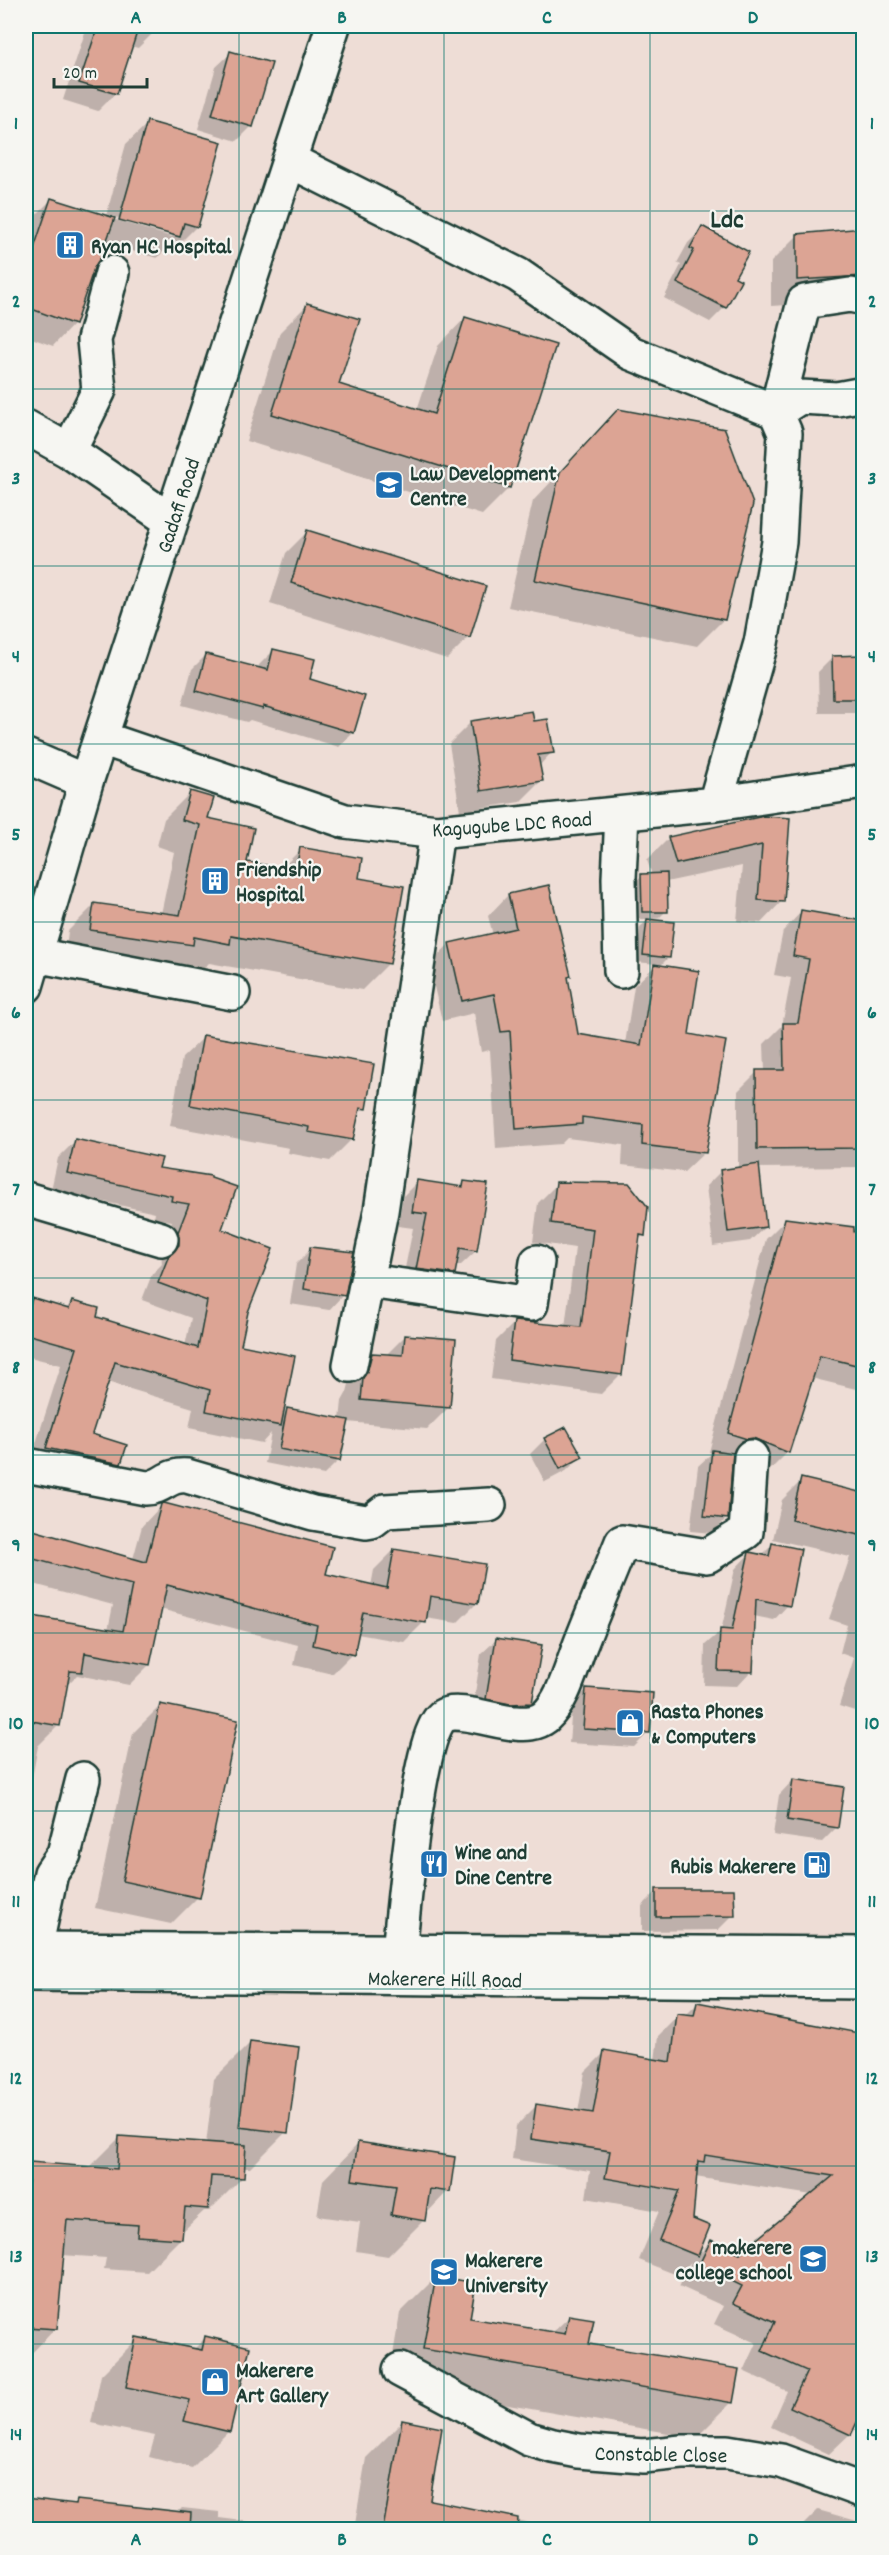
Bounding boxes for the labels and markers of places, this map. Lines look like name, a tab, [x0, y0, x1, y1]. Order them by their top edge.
building icon: Ryan HC Hospital	[54, 229, 86, 261]
place label: Ryan HC Hospital	[91, 233, 232, 264]
place label: Law Development Centre	[410, 460, 558, 516]
school or university icon: Law Development Centre	[373, 469, 405, 501]
place label: Friendship Hospital	[236, 856, 322, 912]
building icon: Friendship Hospital	[199, 865, 231, 897]
place label: Rasta Phones & Computers	[651, 1698, 764, 1754]
shop icon: Rasta Phones & Computers	[614, 1707, 646, 1739]
place label: Wine and Dine Centre	[455, 1839, 552, 1895]
restaurant icon: Wine and Dine Centre	[418, 1848, 450, 1880]
fuel station icon: Rubis Makerere	[801, 1849, 833, 1881]
place label: Rubis Makerere	[670, 1853, 796, 1884]
place label: makerere college school	[676, 2234, 793, 2290]
school or university icon: makerere college school	[797, 2243, 829, 2275]
place label: Makerere University	[465, 2247, 548, 2303]
school or university icon: Makerere University	[428, 2256, 460, 2288]
place label: Makerere Art Gallery	[236, 2357, 329, 2413]
shop icon: Makerere Art Gallery	[199, 2366, 231, 2398]

